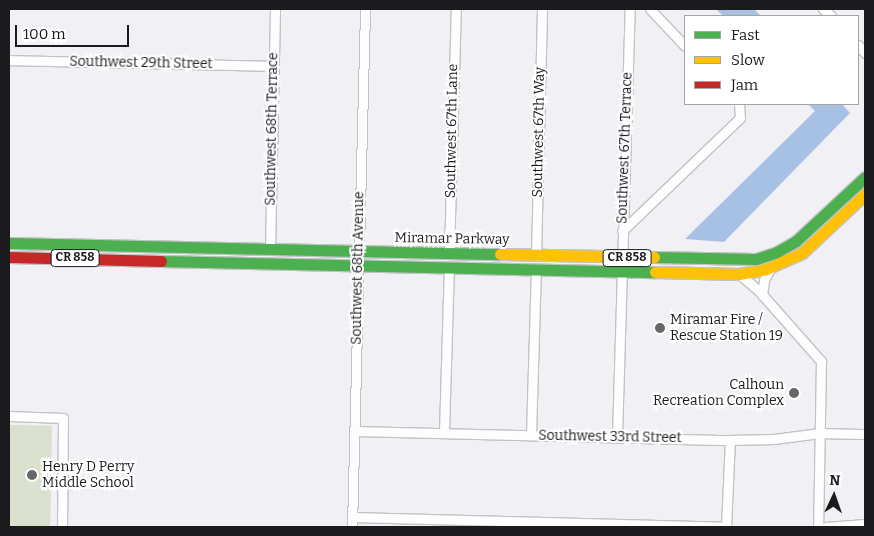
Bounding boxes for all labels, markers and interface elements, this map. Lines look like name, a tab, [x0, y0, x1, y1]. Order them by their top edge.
scale bar	[18, 15, 131, 47]
legend	[684, 15, 859, 105]
text: 100 m	[23, 25, 66, 43]
text: Fast	[731, 26, 760, 44]
text: Slow	[731, 51, 765, 69]
street label: Southwest 68th Terrace	[262, 52, 282, 206]
street label: Southwest 29th Street	[69, 53, 213, 73]
street label: Southwest 67th Lane	[442, 64, 462, 198]
street label: Southwest 67th Way	[529, 67, 549, 197]
street label: Southwest 67th Terrace	[614, 72, 636, 224]
text: Jam	[731, 76, 758, 94]
street label: Southwest 68th Avenue	[348, 191, 368, 345]
street label: Miramar Parkway	[394, 230, 510, 248]
road number: CR 858	[50, 248, 100, 268]
road number: CR 858	[602, 248, 652, 268]
place label: Miramar Fire / Rescue Station 19	[670, 312, 783, 344]
marker: Miramar Fire / Rescue Station 19	[654, 322, 666, 334]
place label: Calhoun Recreation Complex	[653, 377, 784, 410]
marker: Calhoun Recreation Complex	[788, 387, 800, 399]
street label: Southwest 33rd Street	[538, 427, 682, 447]
place label: Henry D Perry Middle School	[42, 459, 134, 492]
marker: Henry D Perry Middle School	[26, 469, 38, 481]
north arrow	[809, 471, 859, 521]
text: N	[829, 472, 841, 489]

